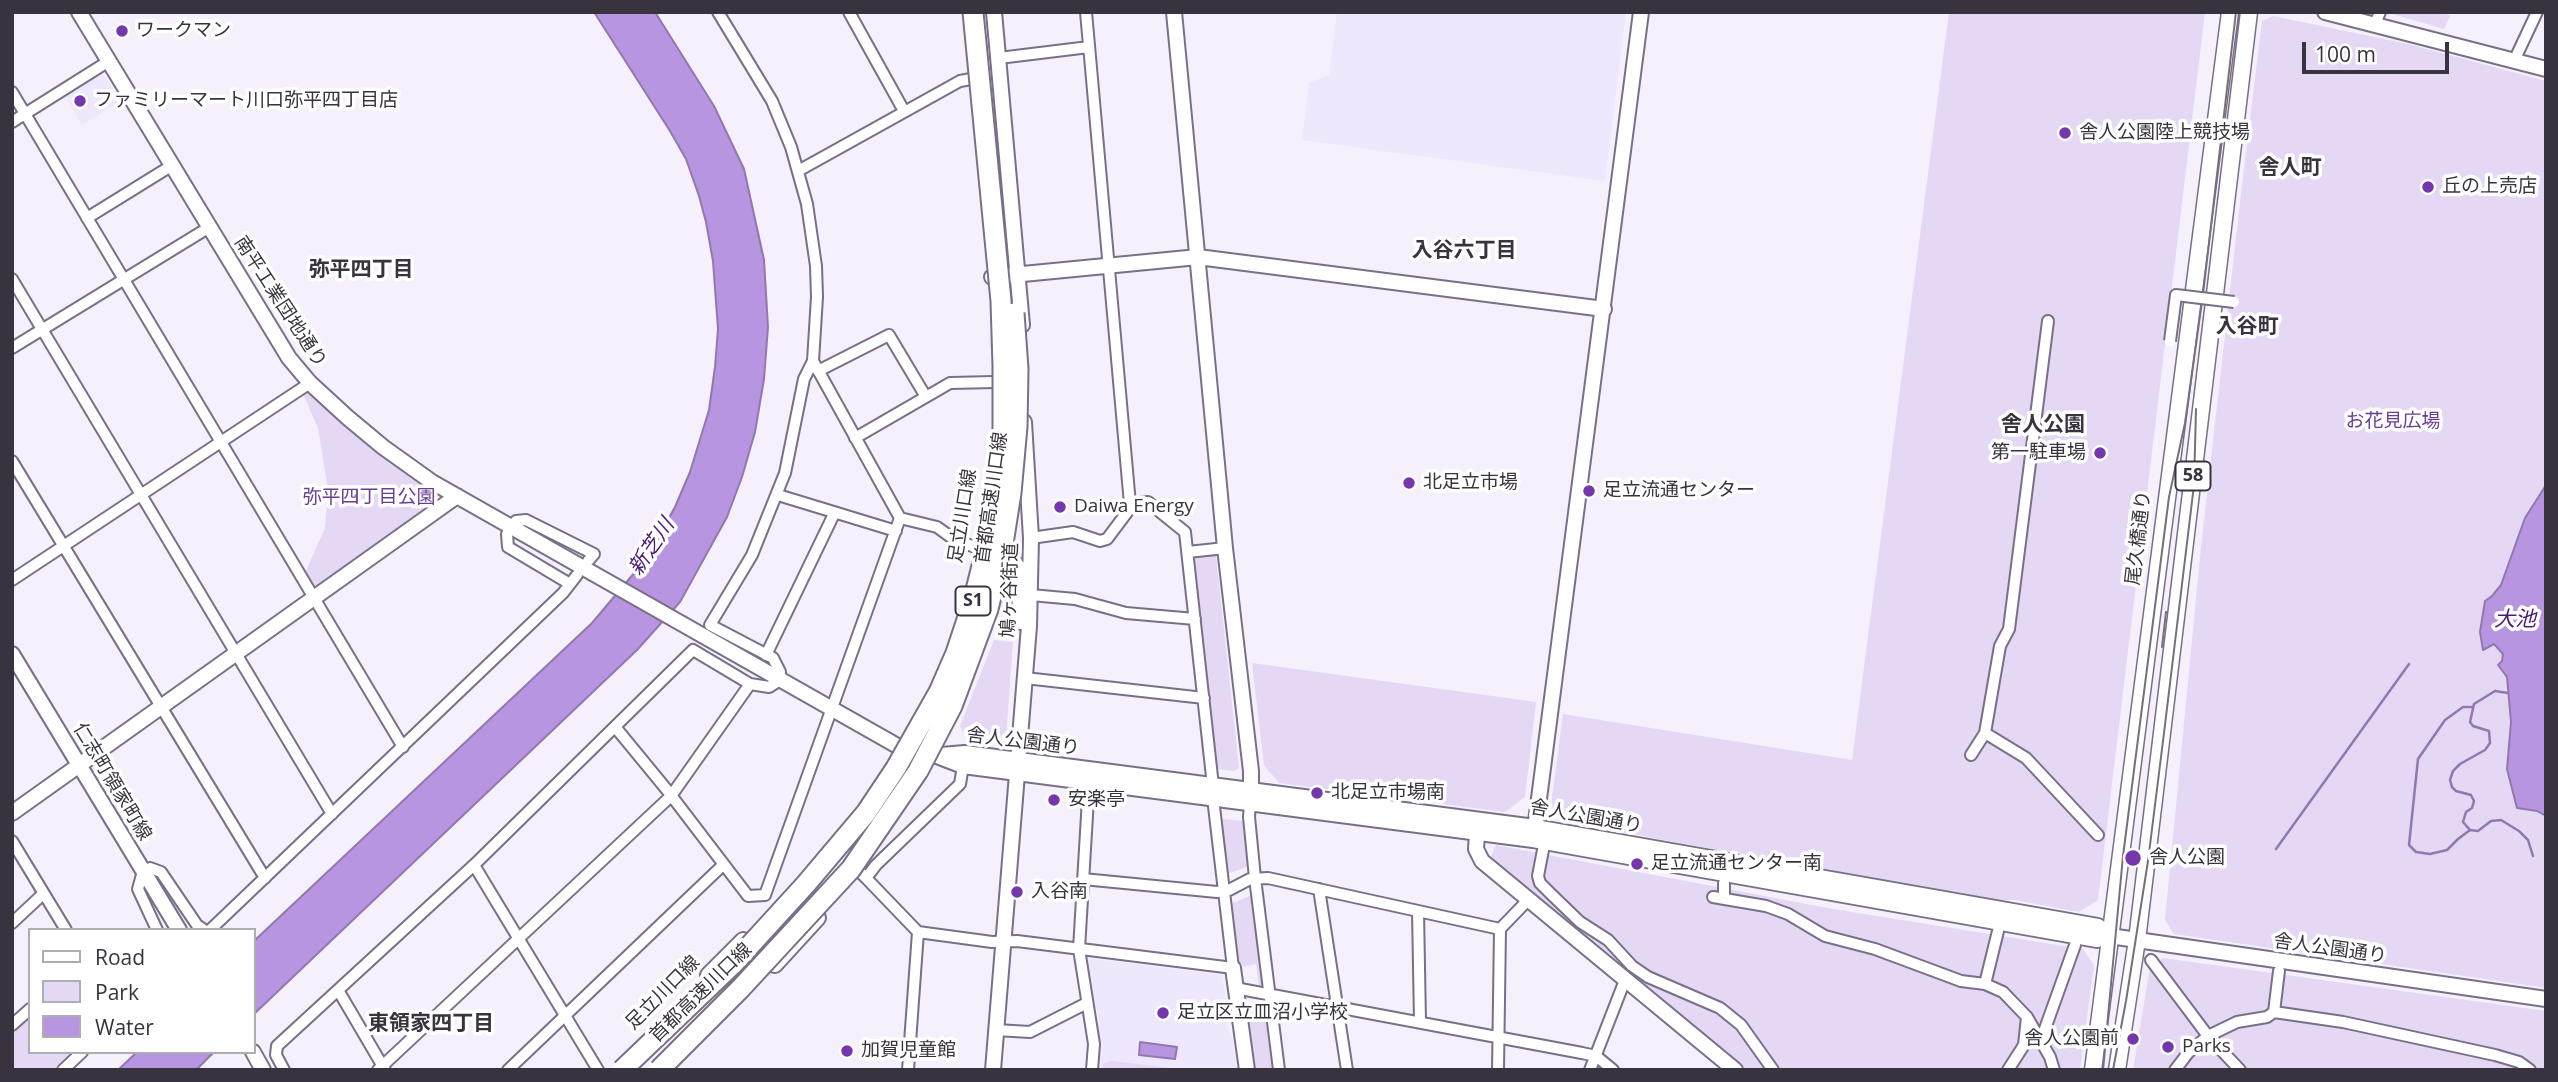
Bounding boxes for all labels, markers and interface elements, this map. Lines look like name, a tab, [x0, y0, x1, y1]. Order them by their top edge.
place label: ワークマン	[136, 20, 231, 42]
marker: ワークマン	[114, 23, 130, 39]
scale bar	[2306, 28, 2453, 72]
text: 100 m	[2315, 40, 2376, 68]
place label: ファミリーマート川口弥平四丁目店	[94, 90, 398, 112]
marker: ファミリーマート川口弥平四丁目店	[72, 93, 88, 109]
place label: 舎人公園陸上競技場	[2079, 122, 2250, 144]
marker: 舎人公園陸上競技場	[2057, 125, 2073, 141]
district label: 舎人町	[2259, 155, 2321, 181]
place label: 丘の上売店	[2442, 176, 2537, 198]
marker: 丘の上売店	[2420, 179, 2436, 195]
street label: 南平工業団地通り	[229, 232, 331, 372]
district label: 入谷六丁目	[1412, 238, 1516, 264]
district label: 弥平四丁目	[309, 257, 413, 283]
district label: 入谷町	[2216, 314, 2278, 340]
park label: お花見広場	[2346, 411, 2440, 433]
district label: 舎人公園	[2001, 412, 2085, 438]
street label: 首都高速川口線	[971, 431, 1013, 565]
place label: 第一駐車場	[1991, 442, 2086, 464]
marker: 第一駐車場	[2092, 445, 2108, 461]
road number: 58	[2176, 462, 2210, 490]
street label: 足立川口線	[944, 467, 982, 565]
place label: 北足立市場	[1423, 472, 1518, 494]
marker: 北足立市場	[1401, 475, 1417, 491]
place label: 足立流通センター	[1603, 480, 1755, 502]
marker: 足立流通センター	[1581, 483, 1597, 499]
park label: 弥平四丁目公園	[303, 487, 435, 509]
street label: 尾久橋通り	[2122, 489, 2156, 587]
place label: Daiwa Energy	[1074, 496, 1194, 518]
marker: Daiwa Energy	[1052, 499, 1068, 515]
water label: 新芝川	[624, 514, 680, 580]
street label: 鳩ヶ谷街道	[997, 542, 1023, 638]
road number: S1	[956, 586, 990, 616]
water label: 大池	[2494, 607, 2536, 633]
street label: 仁志町領家町線	[68, 719, 156, 845]
street label: 舎人公園通り	[965, 724, 1081, 760]
place label: 北足立市場南	[1331, 782, 1445, 804]
marker: 北足立市場南	[1309, 785, 1325, 801]
place label: 安楽亭	[1068, 789, 1125, 811]
marker: 安楽亭	[1046, 792, 1062, 808]
street label: 舎人公園通り	[1528, 796, 1644, 838]
place label: 舎人公園	[2149, 847, 2225, 869]
marker: 舎人公園	[2123, 848, 2143, 868]
place label: 足立流通センター南	[1651, 853, 1822, 875]
marker: 足立流通センター南	[1629, 856, 1645, 872]
place label: 入谷南	[1031, 881, 1088, 903]
marker: 入谷南	[1009, 884, 1025, 900]
legend	[28, 928, 256, 1054]
street label: 舎人公園通り	[2272, 930, 2388, 968]
street label: 首都高速川口線	[645, 939, 757, 1047]
text: Road	[95, 943, 145, 971]
street label: 足立川口線	[621, 951, 705, 1035]
text: Park	[95, 978, 139, 1006]
place label: 足立区立皿沼小学校	[1177, 1002, 1348, 1024]
marker: 足立区立皿沼小学校	[1155, 1005, 1171, 1021]
district label: 東領家四丁目	[368, 1011, 494, 1037]
text: Water	[95, 1013, 154, 1041]
place label: 舎人公園前	[2024, 1028, 2119, 1050]
marker: 舎人公園前	[2125, 1031, 2141, 1047]
place label: Parks	[2182, 1036, 2231, 1058]
marker: Parks	[2160, 1039, 2176, 1055]
place label: 加賀児童館	[861, 1040, 956, 1062]
marker: 加賀児童館	[839, 1043, 855, 1059]

